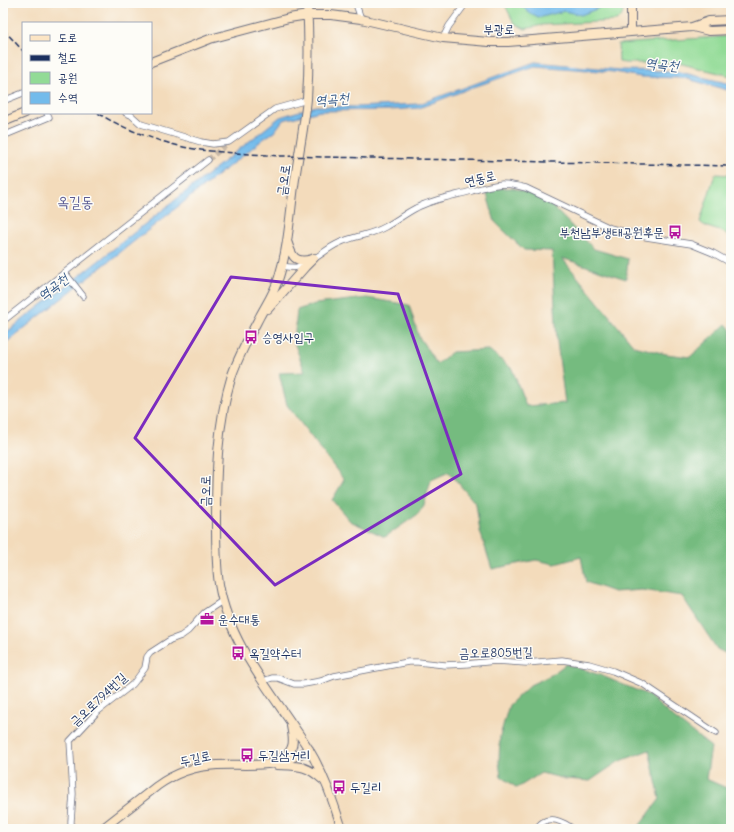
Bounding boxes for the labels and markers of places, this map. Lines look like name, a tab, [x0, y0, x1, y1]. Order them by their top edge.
bus stop icon: 부천남부생태공원후문	[667, 224, 683, 240]
place label: 부천남부생태공원후문	[559, 225, 664, 240]
bus stop icon: 승영사입구	[243, 329, 259, 345]
place label: 승영사입구	[262, 330, 314, 345]
office icon: 운수대통	[199, 611, 215, 627]
place label: 운수대통	[218, 612, 260, 627]
bus stop icon: 옥길약수터	[230, 645, 246, 661]
place label: 옥길약수터	[249, 646, 301, 661]
bus stop icon: 두길삼거리	[239, 747, 255, 763]
place label: 두길삼거리	[258, 748, 310, 763]
bus stop icon: 두길리	[331, 779, 347, 795]
place label: 두길리	[350, 780, 381, 795]

